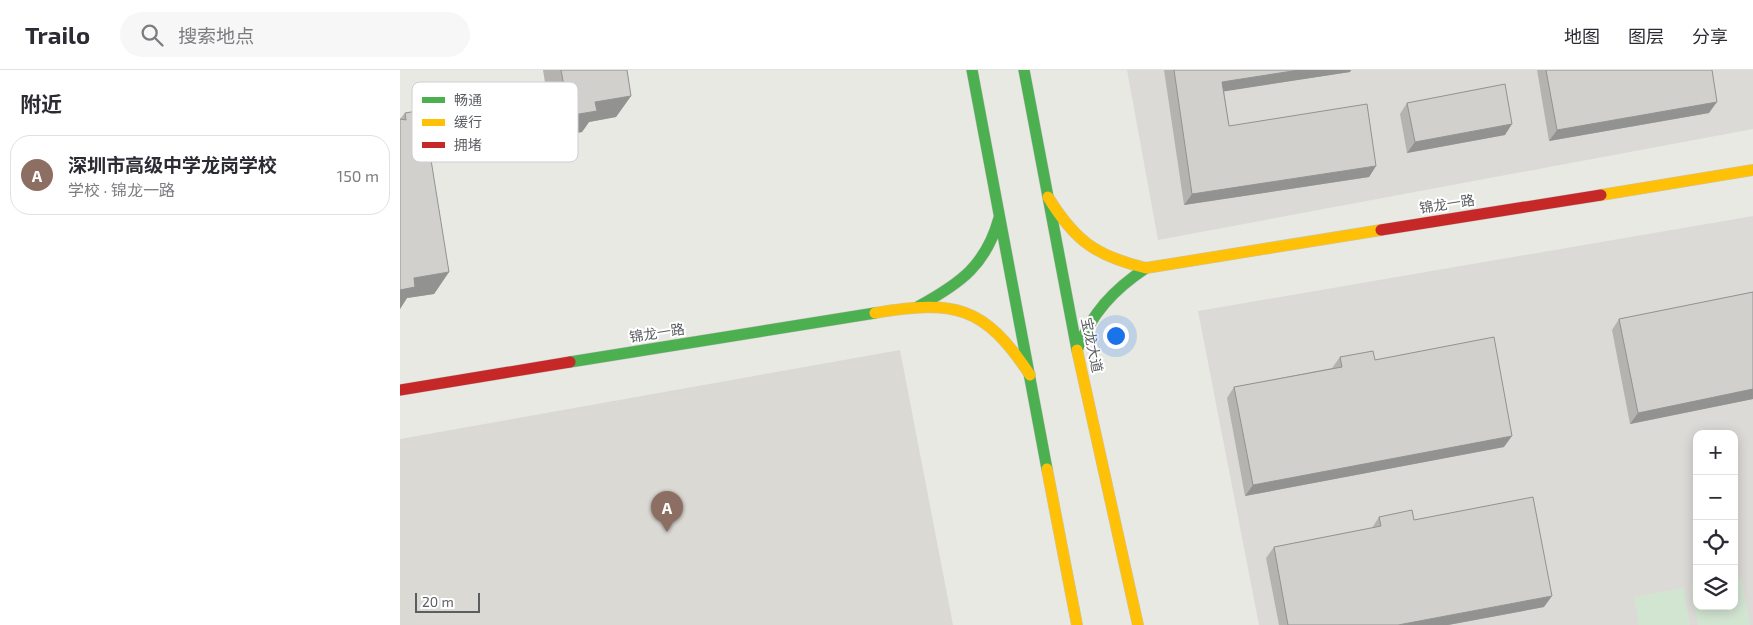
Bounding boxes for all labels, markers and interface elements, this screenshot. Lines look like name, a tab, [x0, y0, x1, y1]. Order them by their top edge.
search box	[120, 12, 470, 57]
text: Trailo	[25, 20, 90, 49]
icon: search	[138, 21, 166, 49]
text: 搜索地点	[178, 24, 254, 47]
text: 地图	[1564, 25, 1600, 47]
text: 图层	[1628, 25, 1664, 47]
text: 分享	[1692, 25, 1728, 47]
legend	[412, 82, 578, 162]
text: 附近	[20, 91, 62, 116]
text: 畅通	[454, 91, 482, 108]
text: 缓行	[454, 113, 482, 130]
text: 拥堵	[454, 136, 482, 153]
text: 深圳市高级中学龙岗学校	[68, 153, 277, 176]
text: A	[32, 166, 42, 185]
text: 150 m	[337, 166, 379, 185]
text: 学校 · 锦龙一路	[68, 180, 175, 199]
street label: 锦龙一路	[1418, 191, 1476, 216]
street label: 宝龙大道	[1078, 316, 1107, 374]
street label: 锦龙一路	[628, 320, 686, 345]
your location	[1103, 323, 1129, 349]
map controls	[1693, 430, 1738, 610]
button: +	[1693, 430, 1738, 475]
button: −	[1693, 475, 1738, 520]
pin: A	[651, 491, 683, 532]
button: locate	[1693, 520, 1738, 565]
button: layers	[1693, 565, 1738, 610]
scale bar	[415, 590, 480, 613]
text: 20 m	[422, 593, 454, 610]

